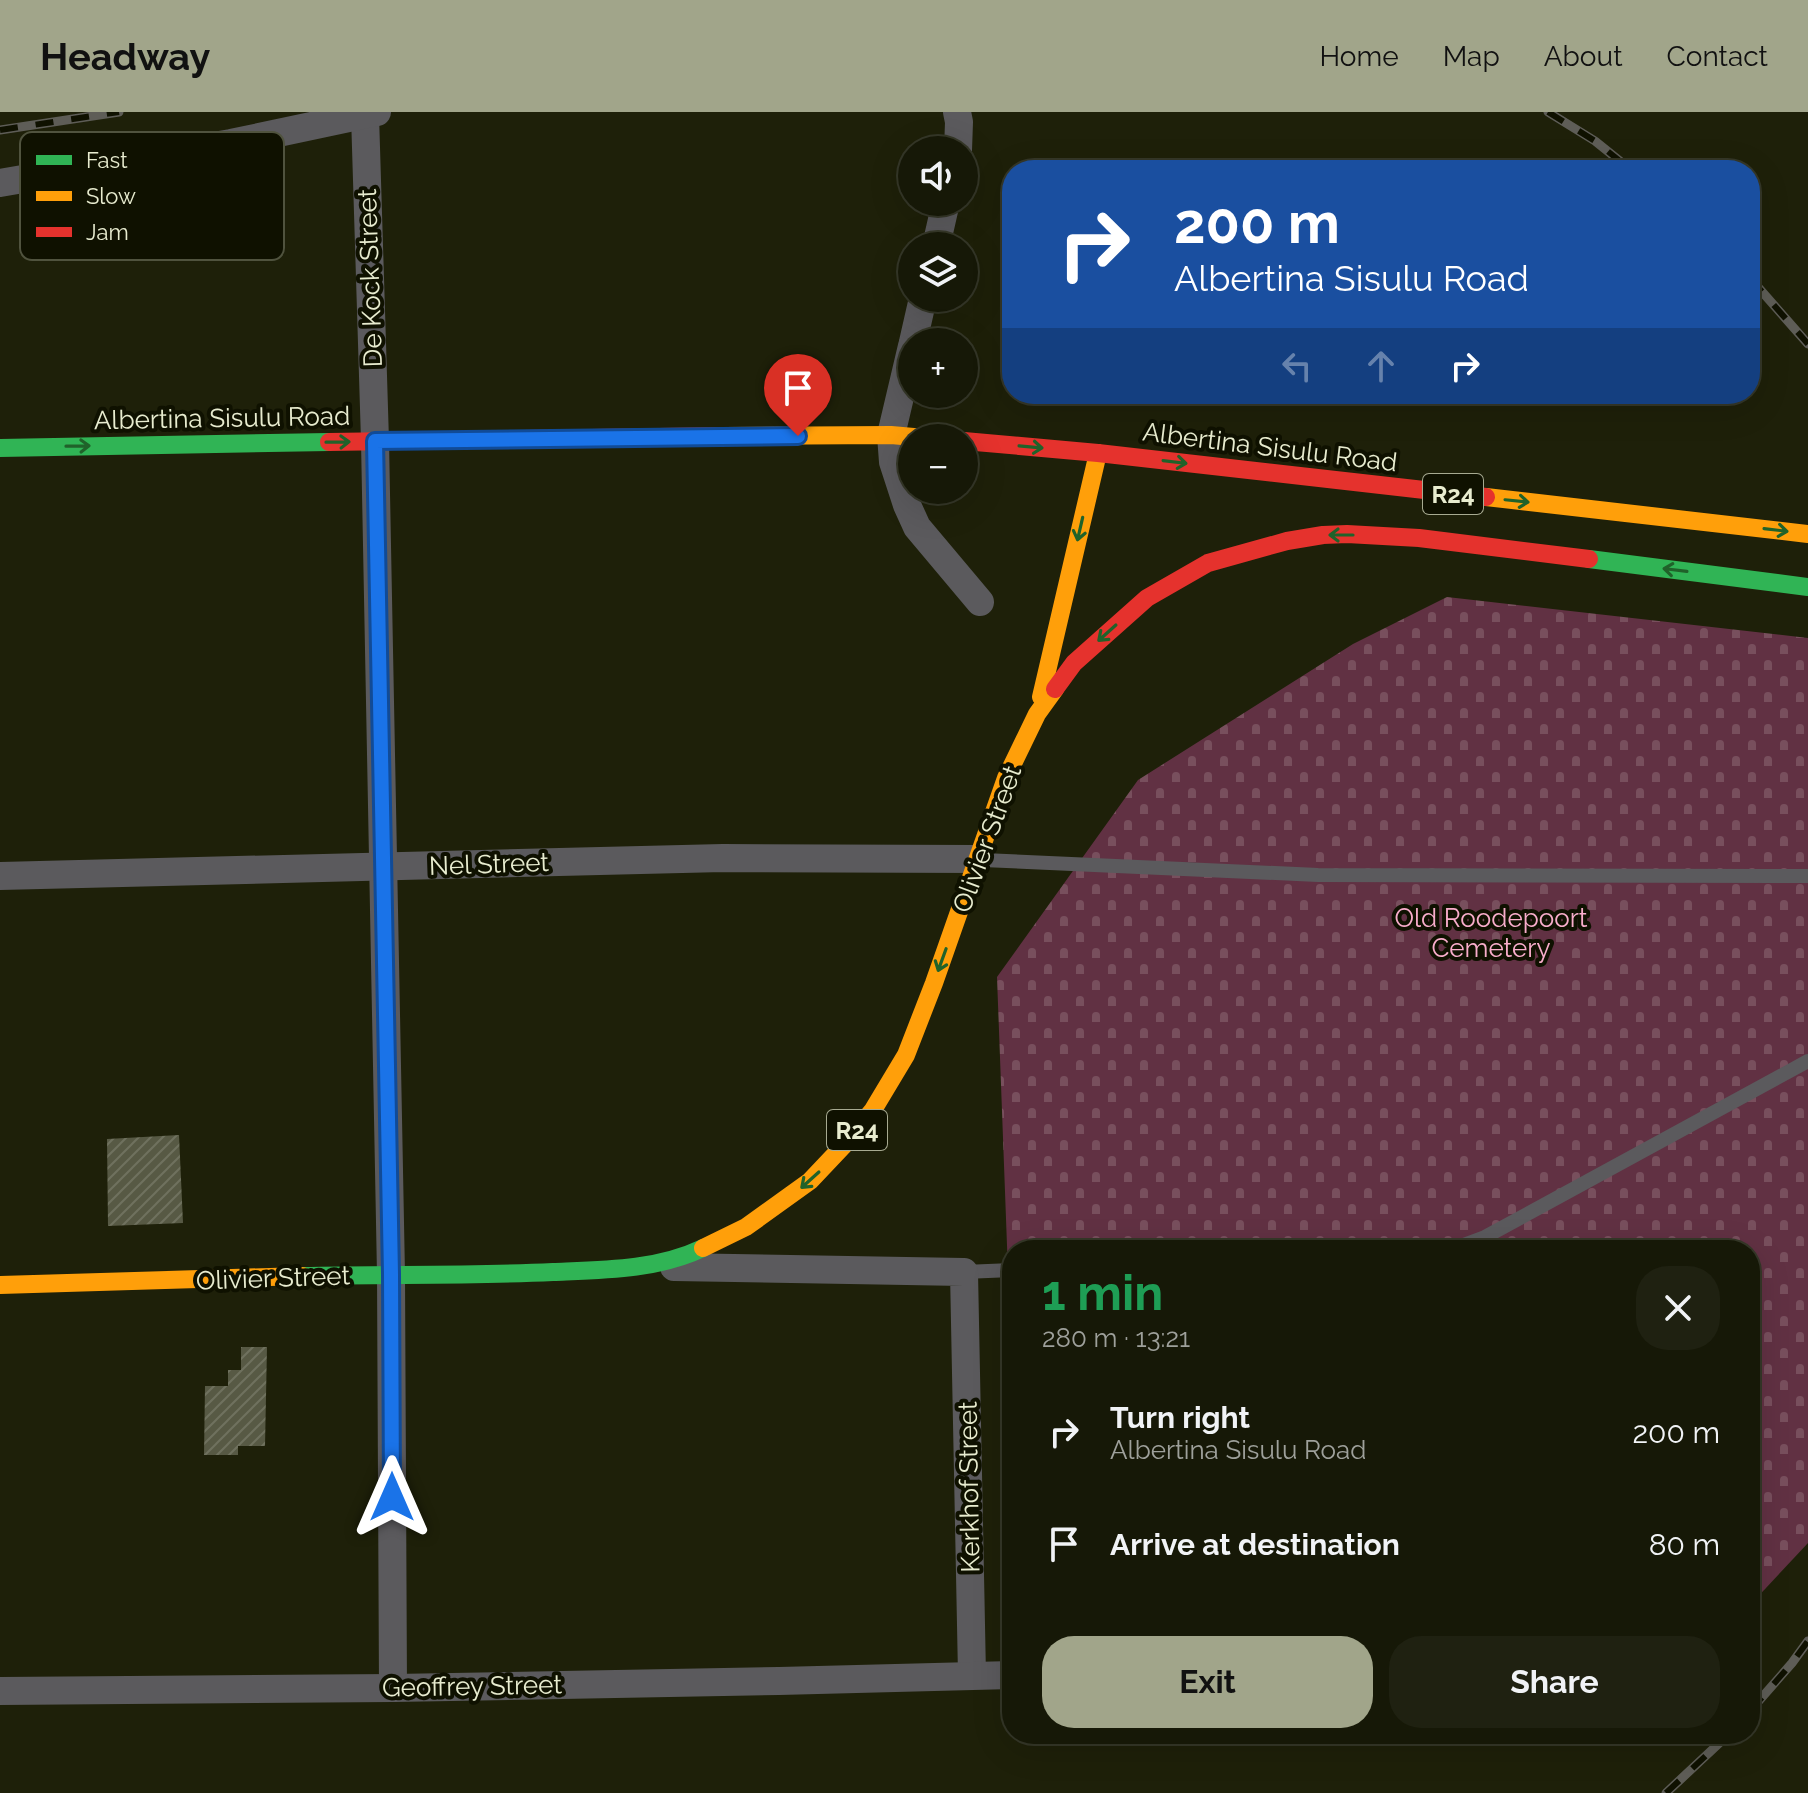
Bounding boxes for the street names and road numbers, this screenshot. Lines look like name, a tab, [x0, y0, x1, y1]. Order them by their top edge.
street label: De Kock Street	[352, 188, 388, 368]
street label: Albertina Sisulu Road	[94, 401, 350, 435]
street label: Albertina Sisulu Road	[1141, 416, 1399, 478]
road number: R24	[1423, 474, 1483, 514]
street label: Olivier Street	[947, 761, 1028, 917]
street label: Nel Street	[428, 847, 550, 881]
road number: R24	[827, 1110, 887, 1150]
street label: Olivier Street	[195, 1260, 351, 1296]
street label: Kerkhof Street	[953, 1401, 985, 1573]
street label: Geoffrey Street	[382, 1669, 563, 1703]

